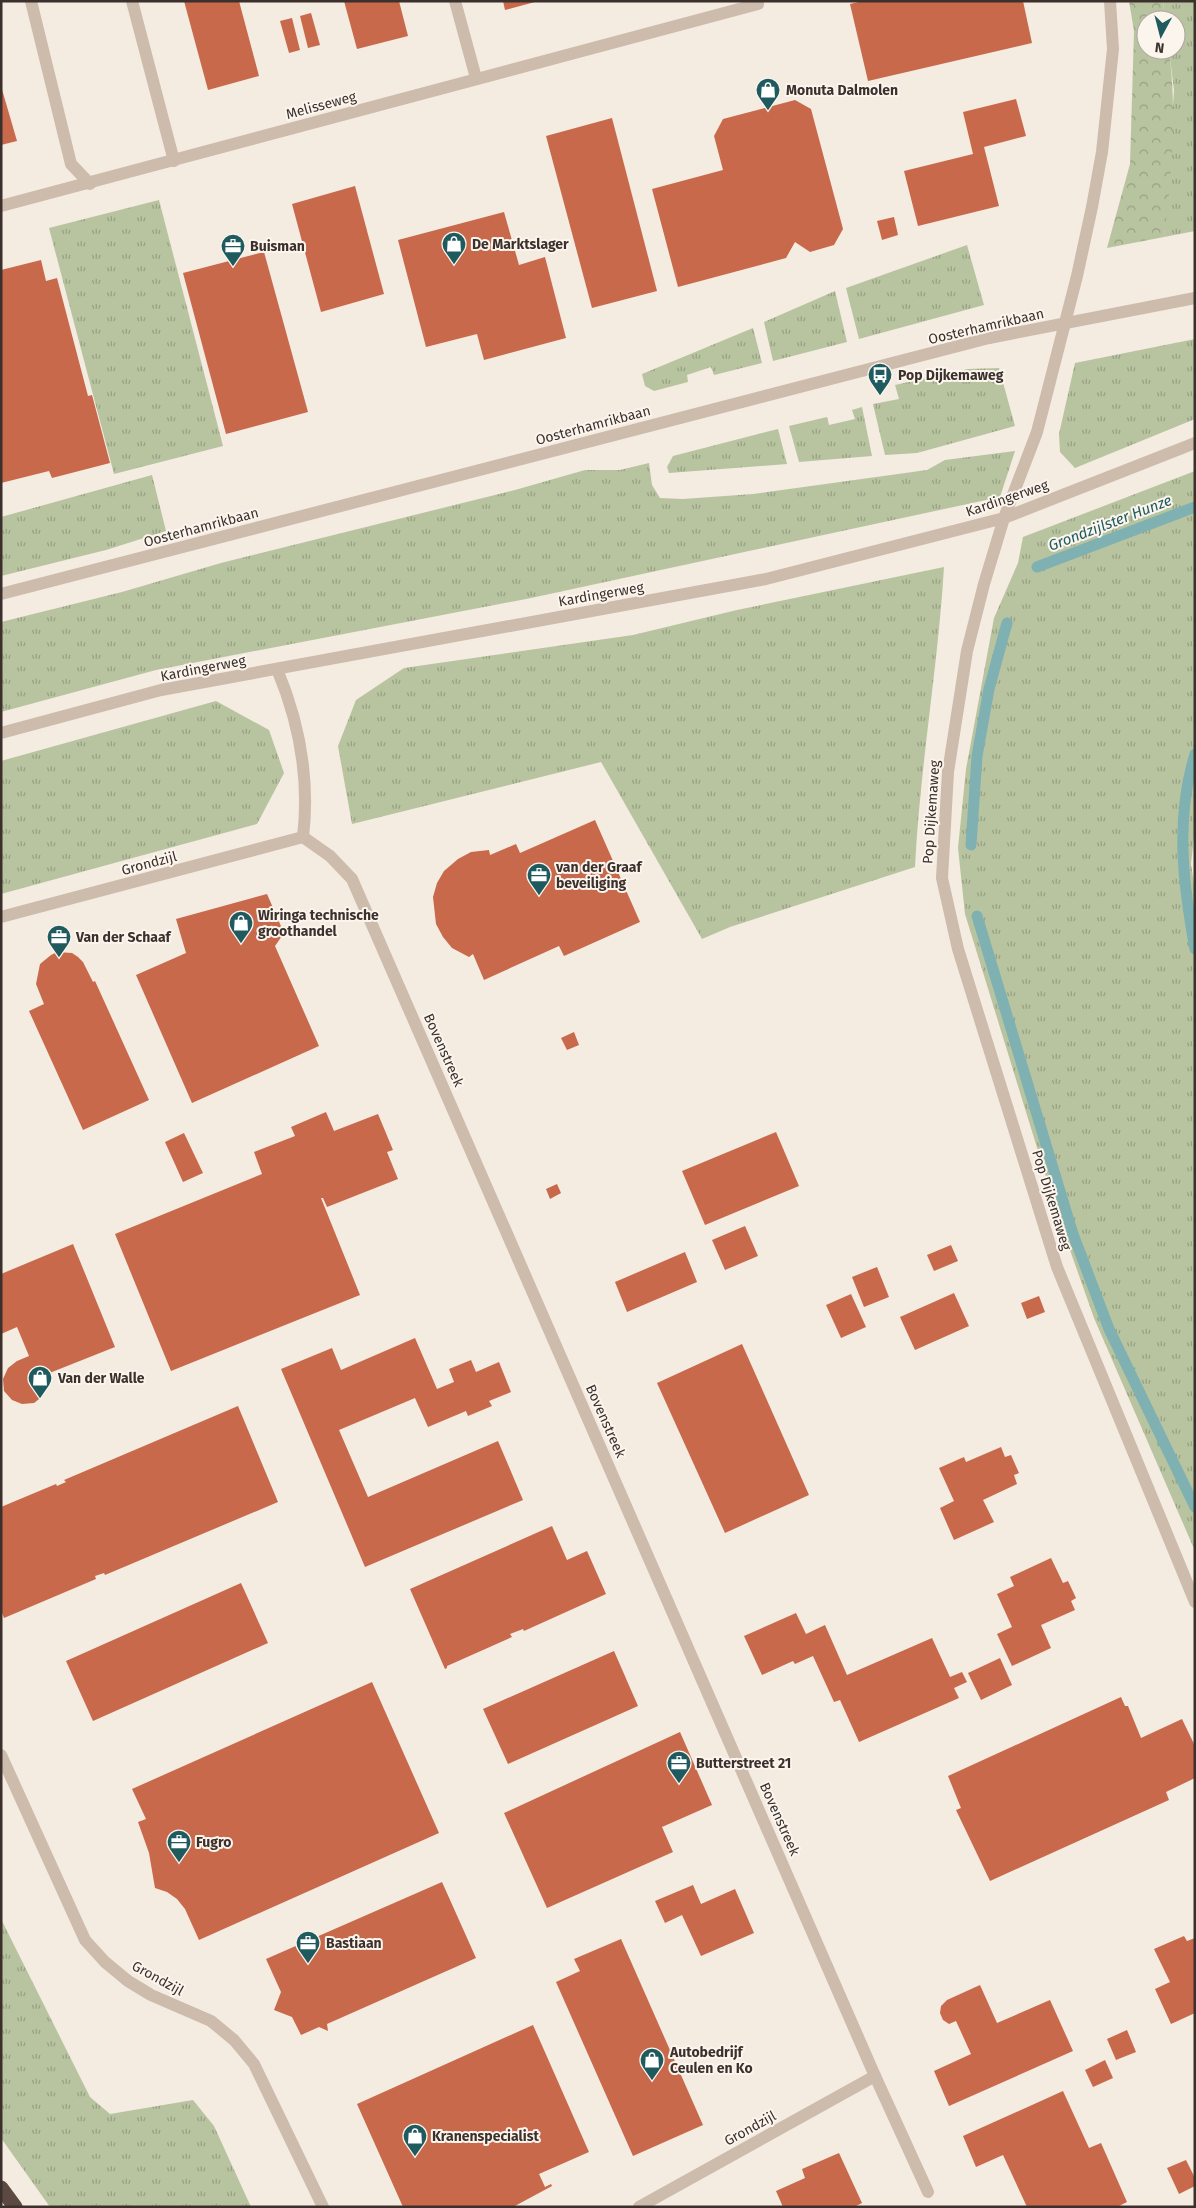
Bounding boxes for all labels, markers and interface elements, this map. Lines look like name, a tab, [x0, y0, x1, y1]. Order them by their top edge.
north arrow	[1136, 10, 1186, 60]
text: N	[1154, 38, 1165, 56]
shop icon: Monuta Dalmolen	[755, 77, 781, 111]
place label: Monuta Dalmolen	[786, 82, 898, 99]
street label: Melisseweg	[284, 88, 359, 123]
shop icon: De Marktslager	[441, 231, 467, 265]
office icon: Buisman	[220, 233, 246, 267]
place label: De Marktslager	[472, 236, 569, 253]
place label: Buisman	[250, 238, 305, 255]
street label: Oosterhamrikbaan	[927, 305, 1046, 348]
bus stop icon: Pop Dijkemaweg	[867, 362, 893, 396]
place label: Pop Dijkemaweg	[898, 367, 1004, 384]
street label: Oosterhamrikbaan	[534, 402, 652, 449]
street label: Kardingerweg	[964, 476, 1051, 521]
water label: Grondzijlster Hunze	[1046, 491, 1175, 555]
street label: Oosterhamrikbaan	[142, 504, 260, 551]
street label: Kardingerweg	[557, 579, 646, 610]
street label: Kardingerweg	[159, 652, 248, 685]
street label: Pop Dijkemaweg	[919, 759, 944, 864]
street label: Grondzijl	[120, 848, 179, 879]
place label: van der Graaf beveiliging	[555, 859, 643, 892]
office icon: van der Graaf beveiliging	[526, 862, 552, 896]
place label: Wiringa technische groothandel	[258, 907, 379, 940]
shop icon: Wiringa technische groothandel	[228, 910, 254, 944]
office icon: Van der Schaaf	[46, 924, 72, 958]
place label: Van der Schaaf	[75, 929, 173, 946]
street label: Bovenstreek	[420, 1011, 468, 1090]
street label: Pop Dijkemaweg	[1028, 1148, 1075, 1253]
shop icon: Van der Walle	[27, 1365, 53, 1399]
place label: Van der Walle	[57, 1370, 145, 1387]
street label: Bovenstreek	[582, 1382, 630, 1461]
office icon: Butterstreet 21	[666, 1750, 692, 1784]
place label: Butterstreet 21	[696, 1755, 791, 1772]
street label: Bovenstreek	[756, 1780, 804, 1859]
office icon: Fugro	[166, 1829, 192, 1863]
place label: Fugro	[196, 1834, 231, 1851]
office icon: Bastiaan	[295, 1930, 321, 1964]
place label: Bastiaan	[326, 1935, 382, 1952]
street label: Grondzijl	[129, 1957, 187, 2000]
place label: Autobedrijf Ceulen en Ko	[669, 2044, 753, 2077]
shop icon: Autobedrijf Ceulen en Ko	[639, 2047, 665, 2081]
street label: Grondzijl	[721, 2107, 779, 2150]
shop icon: Kranenspecialist	[402, 2123, 428, 2157]
place label: Kranenspecialist	[432, 2128, 539, 2145]

